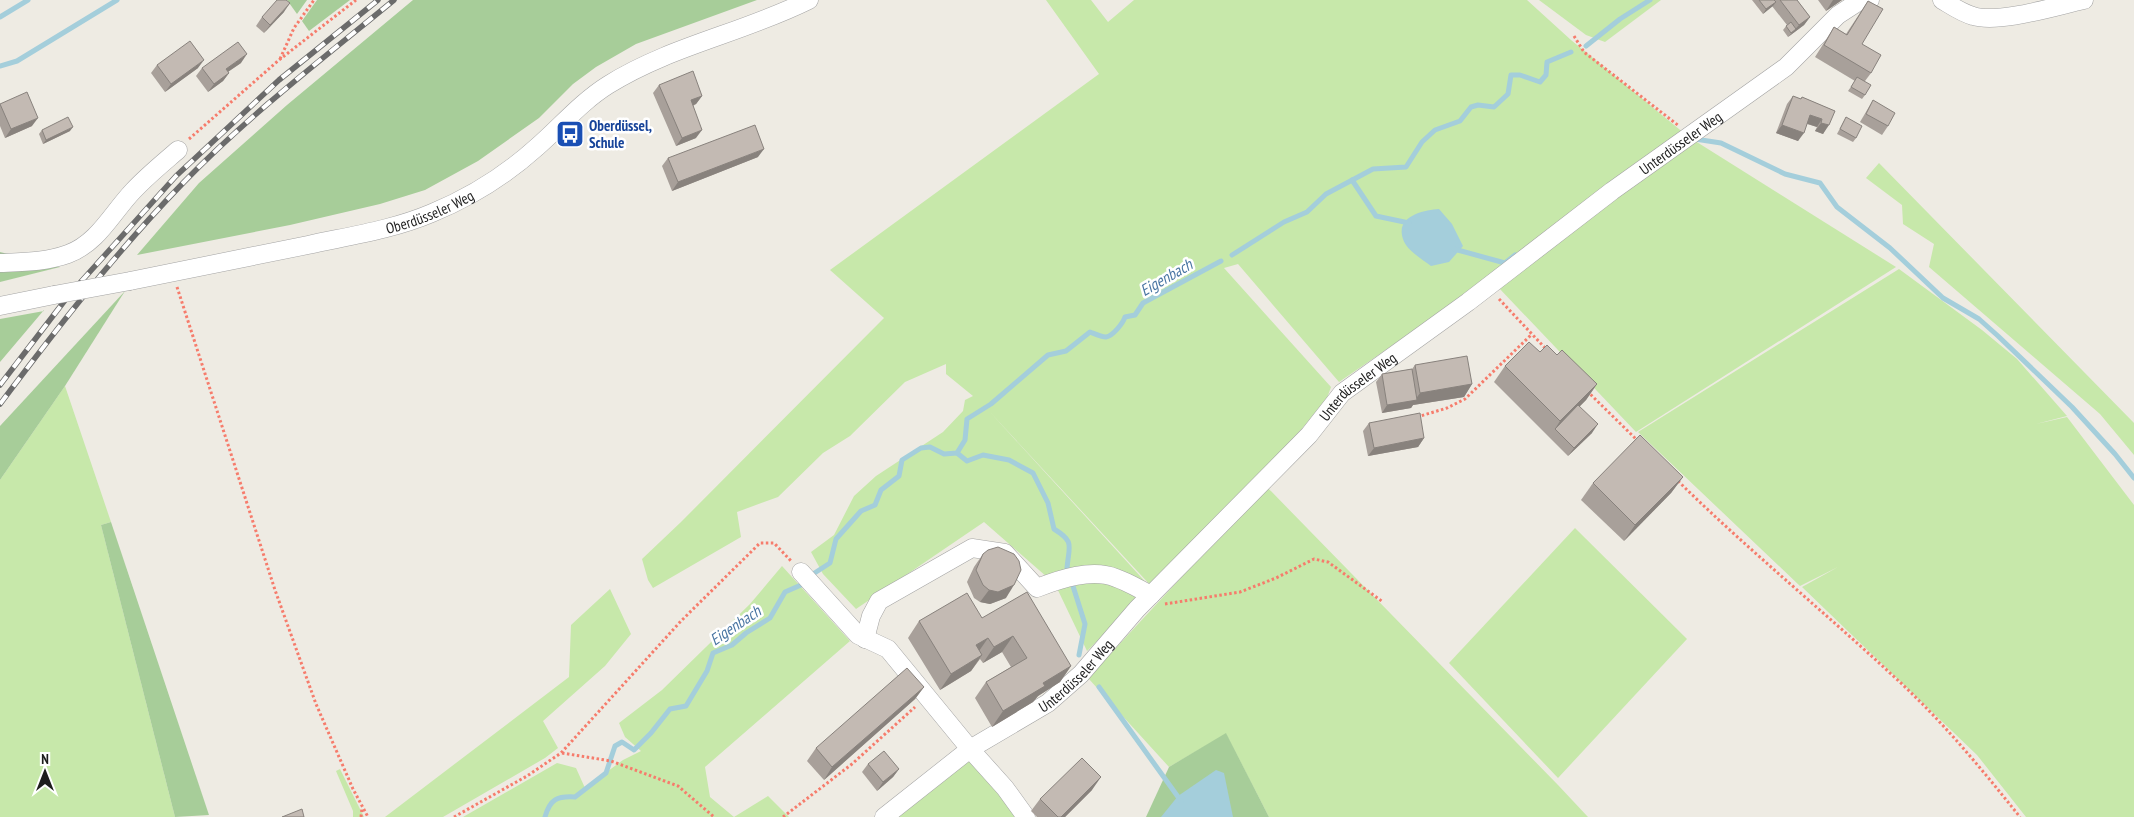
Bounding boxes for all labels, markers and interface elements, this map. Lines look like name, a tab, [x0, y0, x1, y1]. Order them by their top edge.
street label: Unterdüsseler Weg	[1635, 106, 1725, 178]
place label: Oberdüssel, Schule	[589, 116, 652, 152]
bus stop icon: Oberdüssel, Schule	[555, 119, 585, 149]
street label: Oberdüsseler Weg	[383, 185, 477, 237]
water label: Eigenbach	[1136, 254, 1196, 300]
street label: Unterdüsseler Weg	[1314, 348, 1400, 424]
water label: Eigenbach	[706, 600, 765, 649]
street label: Unterdüsseler Weg	[1035, 635, 1117, 716]
north arrow	[20, 747, 70, 797]
text: N	[41, 750, 49, 768]

